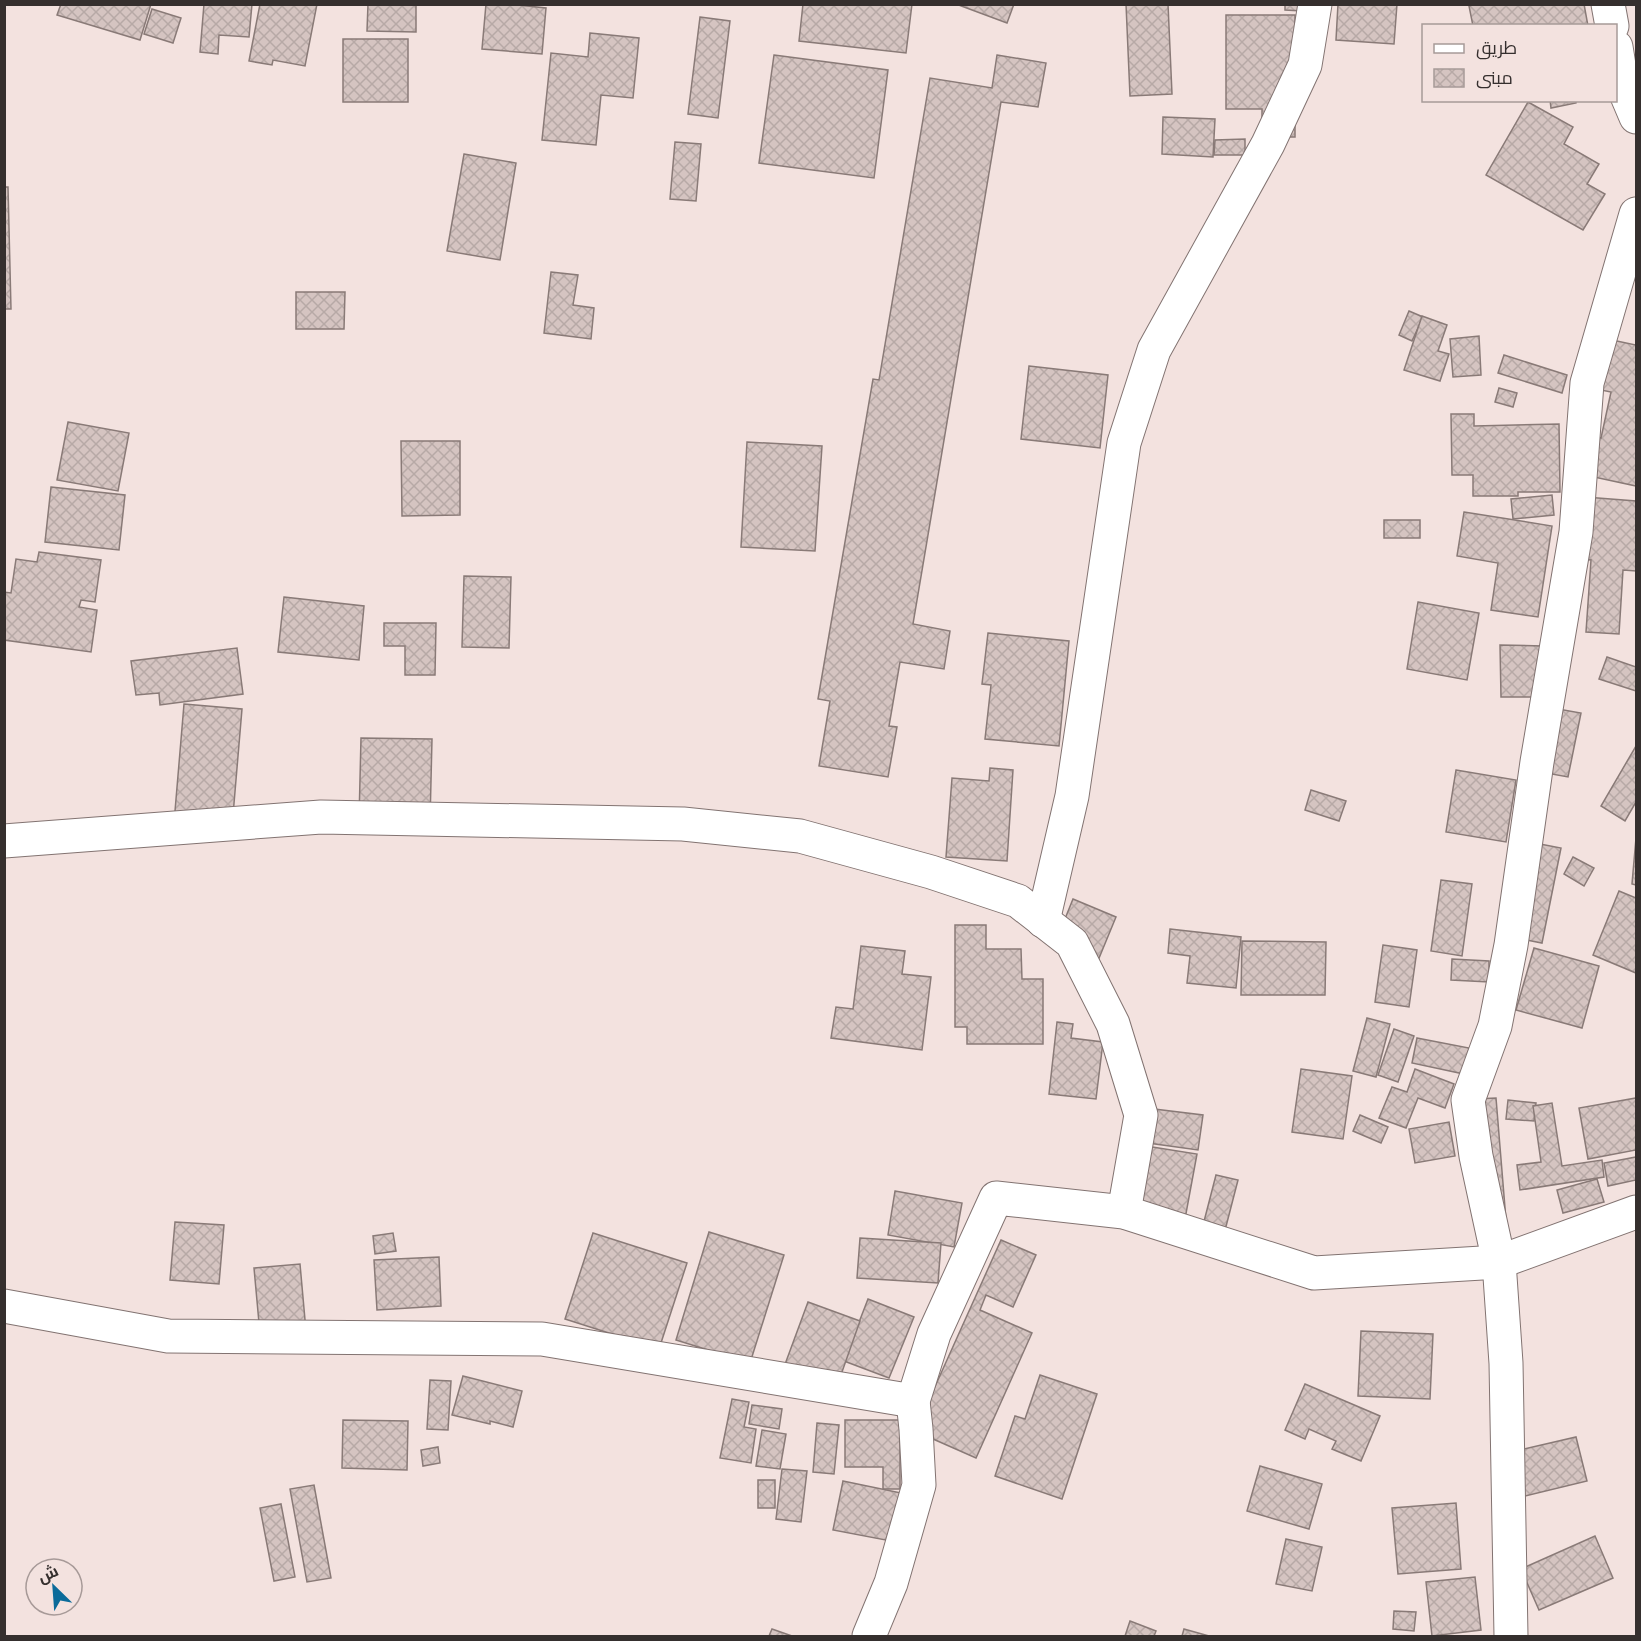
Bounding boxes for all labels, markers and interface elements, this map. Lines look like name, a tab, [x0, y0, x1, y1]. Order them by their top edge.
legend	[1422, 24, 1617, 102]
text: طريق	[1476, 37, 1517, 60]
text: مبنى	[1476, 67, 1513, 89]
north arrow	[24, 1557, 84, 1617]
text: ش	[35, 1561, 61, 1587]

